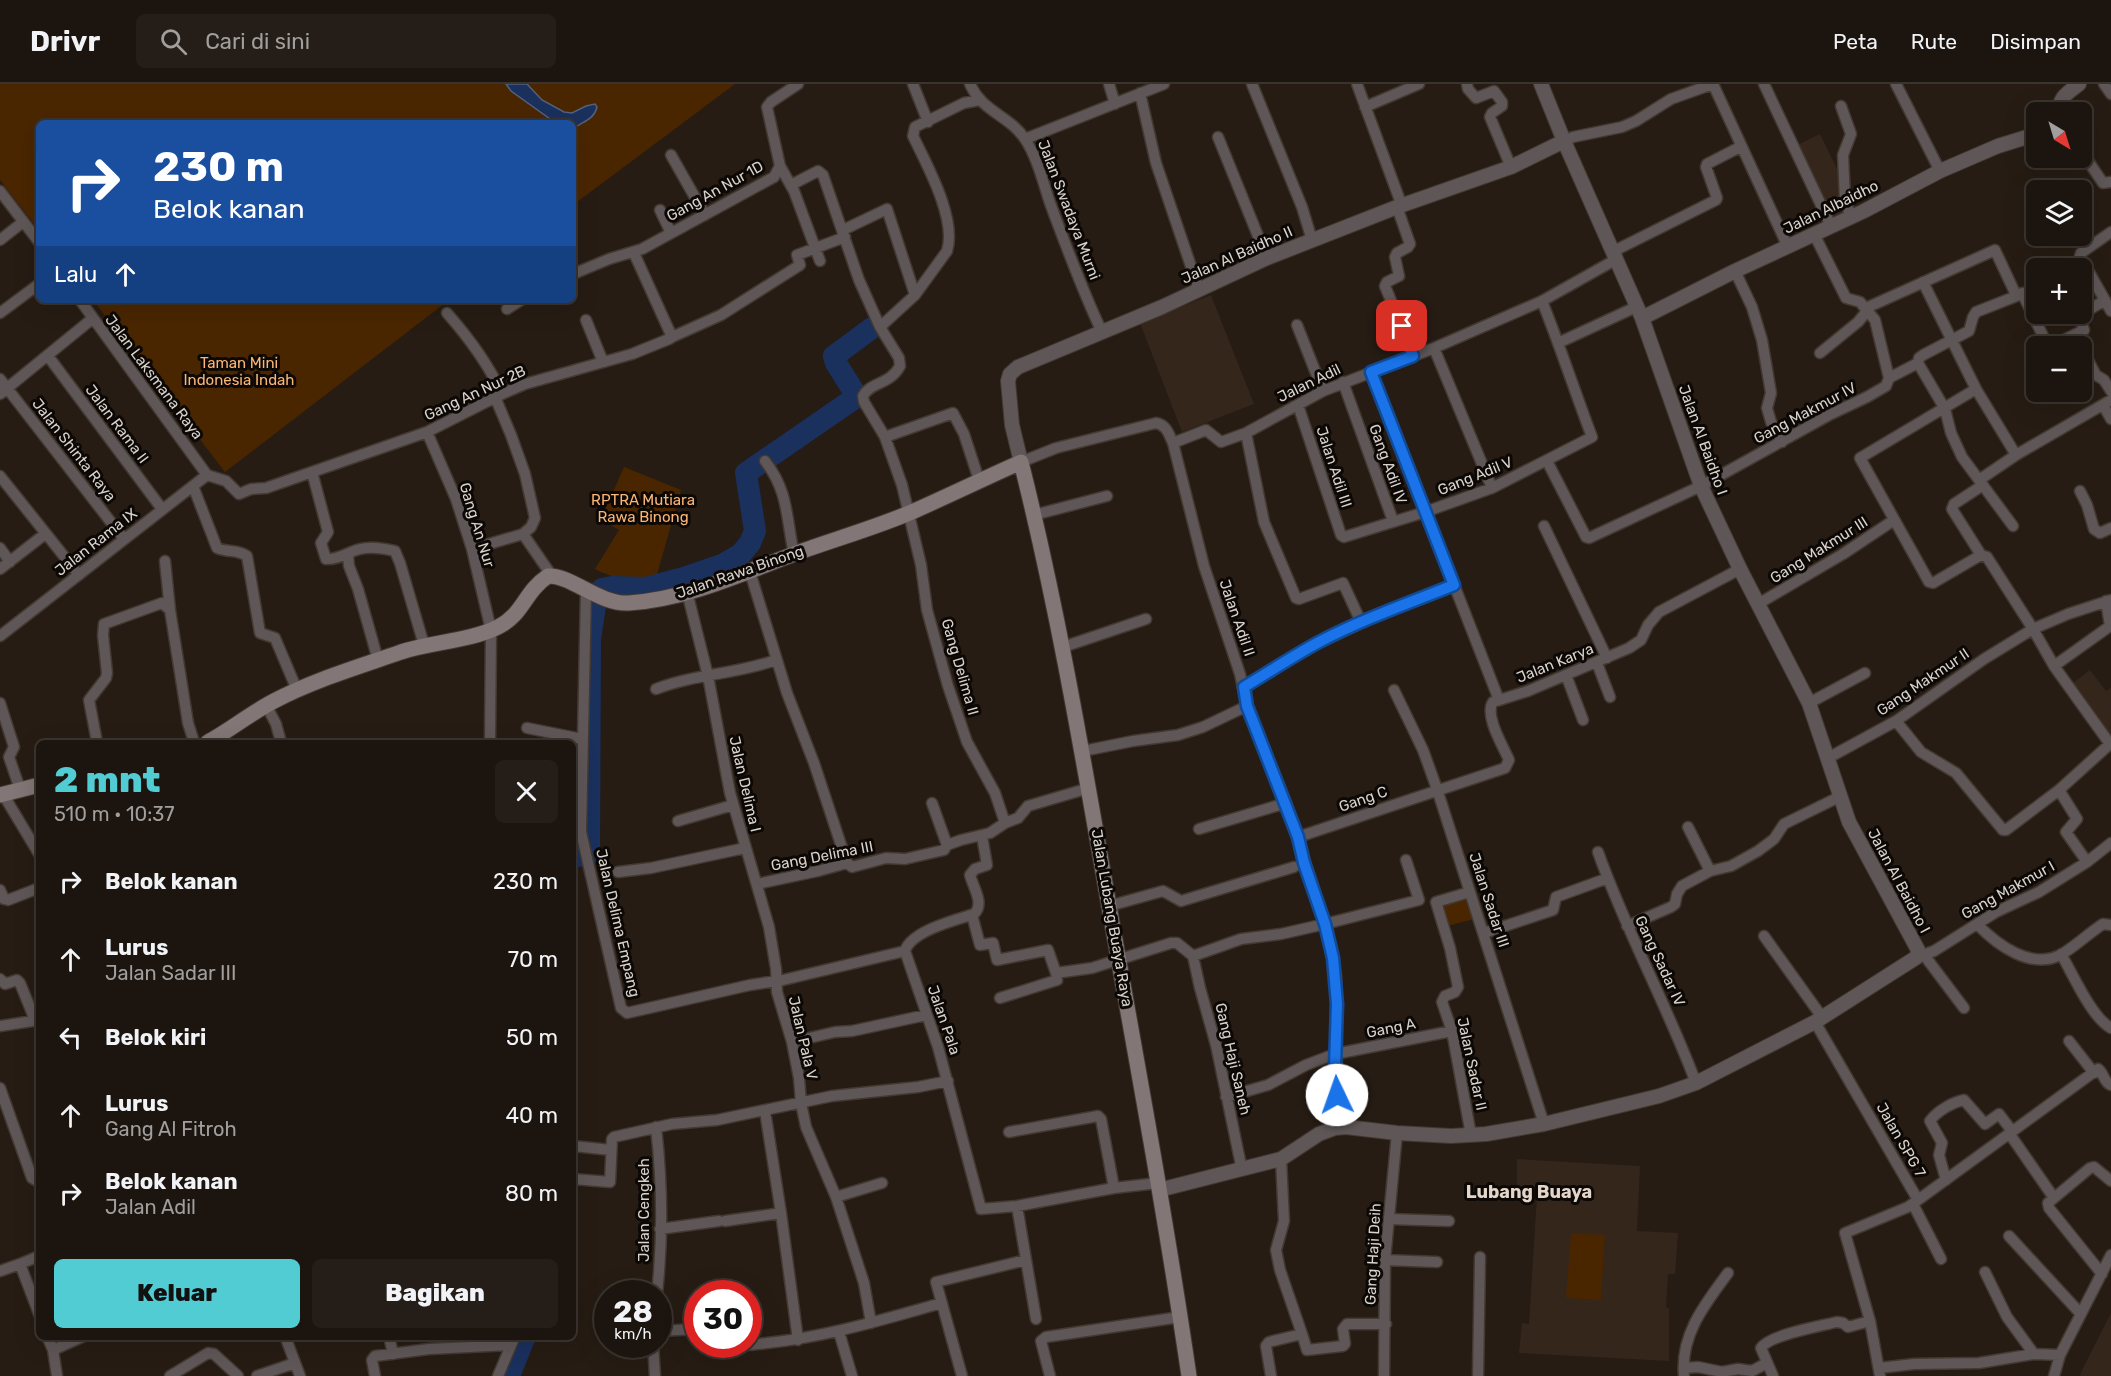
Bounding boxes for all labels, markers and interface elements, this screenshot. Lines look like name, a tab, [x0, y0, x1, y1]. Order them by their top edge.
search box	[136, 14, 556, 68]
text: Drivr	[30, 25, 100, 58]
icon: search	[157, 25, 190, 58]
text: Cari di sini	[205, 28, 310, 55]
text: Peta	[1833, 29, 1878, 54]
text: Rute	[1911, 29, 1957, 54]
text: Disimpan	[1990, 29, 2081, 54]
north arrow	[2026, 102, 2092, 168]
map controls	[2026, 102, 2092, 402]
street label: Jalan Swadaya Murni	[1034, 138, 1104, 282]
text: 230 m	[153, 142, 284, 192]
icon: right	[54, 144, 132, 222]
street label: Gang An Nur 1D	[663, 157, 767, 225]
street label: Jalan Albaidho	[1781, 176, 1881, 238]
button: layers	[2026, 180, 2092, 246]
text: Belok kanan	[153, 193, 305, 225]
street label: Jalan Al Baidho II	[1179, 222, 1295, 288]
icon: ahead	[109, 258, 142, 291]
button: +	[2026, 258, 2092, 324]
text: Lalu	[54, 261, 97, 288]
pin	[1376, 300, 1427, 351]
icon: arrive	[1385, 309, 1418, 342]
street label: Jalan Laksmana Raya	[101, 311, 207, 443]
button: −	[2026, 336, 2092, 402]
park label: Taman Mini Indonesia Indah	[184, 354, 294, 389]
street label: Jalan Adil	[1274, 360, 1344, 406]
street label: Gang An Nur 2B	[421, 362, 529, 424]
street label: Gang Makmur IV	[1751, 378, 1859, 448]
street label: Jalan Rama II	[82, 381, 152, 467]
street label: Jalan Al Baidho I	[1675, 383, 1731, 497]
street label: Jalan Shinta Raya	[28, 395, 120, 505]
street label: Gang Adil IV	[1365, 422, 1411, 507]
street label: Jalan Adil III	[1312, 424, 1356, 510]
street label: Gang Adil V	[1435, 453, 1515, 499]
street label: Gang An Nur	[456, 480, 499, 570]
park label: RPTRA Mutiara Rawa Binong	[591, 491, 695, 526]
street label: Jalan Rama IX	[51, 504, 141, 580]
street label: Gang Makmur III	[1767, 513, 1871, 587]
street label: Jalan Rawa Binong	[674, 542, 806, 602]
street label: Jalan Adil II	[1215, 577, 1259, 659]
street label: Gang Delima II	[938, 617, 982, 717]
street label: Jalan Karya	[1514, 639, 1596, 687]
street label: Gang Makmur II	[1873, 644, 1973, 720]
street label: Jalan Delima I	[725, 734, 765, 834]
text: 2 mnt	[54, 758, 160, 801]
button: close	[495, 760, 558, 823]
street label: Gang C	[1336, 782, 1390, 816]
text: 510 m · 10:37	[54, 802, 175, 826]
street label: Jalan Al Baidho I	[1864, 826, 1934, 936]
street label: Jalan Lubang Buaya Raya	[1088, 828, 1136, 1008]
street label: Gang Delima III	[769, 837, 875, 875]
street label: Jalan Delima Empang	[592, 847, 644, 999]
street label: Jalan Sadar III	[1465, 850, 1513, 950]
street label: Gang Makmur I	[1958, 857, 2058, 923]
icon: right	[54, 865, 87, 898]
text: Belok kanan	[105, 868, 238, 895]
text: 230 m	[493, 868, 558, 895]
street label: Gang Sadar IV	[1631, 913, 1689, 1009]
text: Lurus	[105, 934, 168, 961]
icon: ahead	[54, 943, 87, 976]
text: 70 m	[508, 946, 558, 973]
text: Jalan Sadar III	[105, 961, 236, 985]
street label: Jalan Pala	[924, 983, 964, 1057]
street label: Jalan Pala V	[785, 994, 821, 1082]
street label: Gang Haji Saneh	[1211, 1001, 1255, 1117]
street label: Gang A	[1365, 1014, 1417, 1042]
street label: Jalan Sadar II	[1453, 1016, 1491, 1112]
icon: left	[54, 1021, 87, 1054]
text: Belok kiri	[105, 1024, 206, 1051]
text: 50 m	[506, 1024, 558, 1051]
position arrow	[1305, 1063, 1369, 1127]
text: Lurus	[105, 1090, 168, 1117]
icon: ahead	[54, 1099, 87, 1132]
street label: Jalan SPG 7	[1872, 1100, 1930, 1181]
text: 40 m	[505, 1102, 558, 1129]
text: Gang Al Fitroh	[105, 1117, 237, 1141]
street label: Jalan Cengkeh	[635, 1158, 653, 1262]
text: Belok kanan	[105, 1168, 238, 1195]
icon: right	[54, 1177, 87, 1210]
text: 80 m	[505, 1180, 558, 1207]
district label: Lubang Buaya	[1466, 1181, 1592, 1203]
text: Jalan Adil	[105, 1195, 196, 1219]
street label: Gang Haji Deih	[1361, 1203, 1385, 1305]
button: Keluar	[54, 1259, 300, 1328]
button: Bagikan	[312, 1259, 558, 1328]
speed limit sign: 30	[684, 1280, 762, 1358]
text: 28	[613, 1294, 653, 1330]
text: km/h	[614, 1325, 652, 1343]

